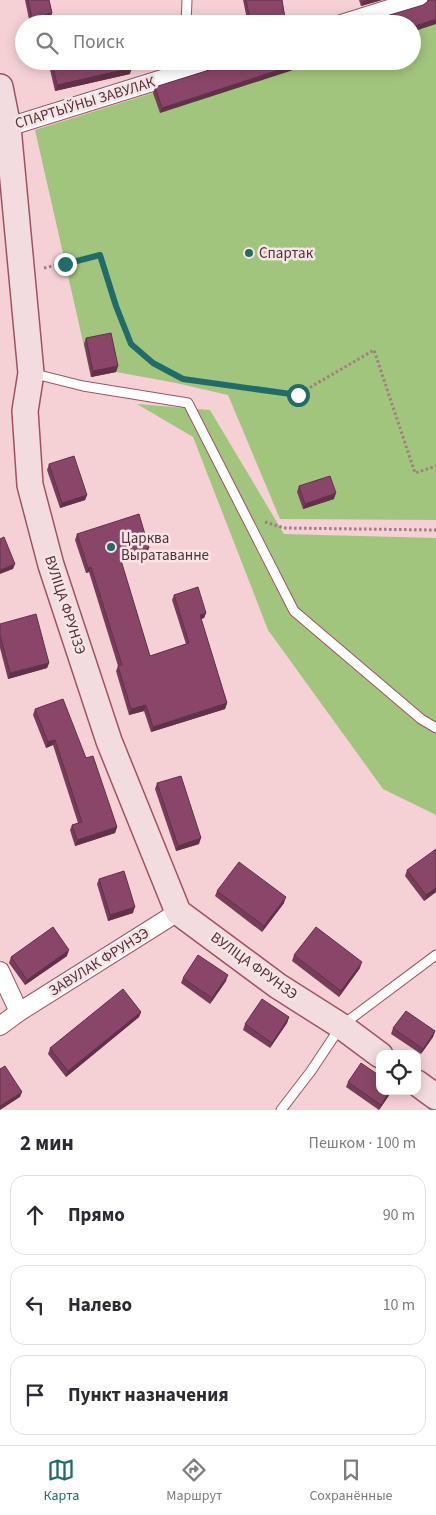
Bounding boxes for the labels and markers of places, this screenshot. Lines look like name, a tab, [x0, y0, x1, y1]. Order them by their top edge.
place label: Спартак	[259, 243, 314, 264]
marker: Спартак	[243, 247, 255, 259]
place label: Царква Выратаванне	[121, 528, 209, 566]
marker: Царква Выратаванне	[105, 541, 117, 553]

